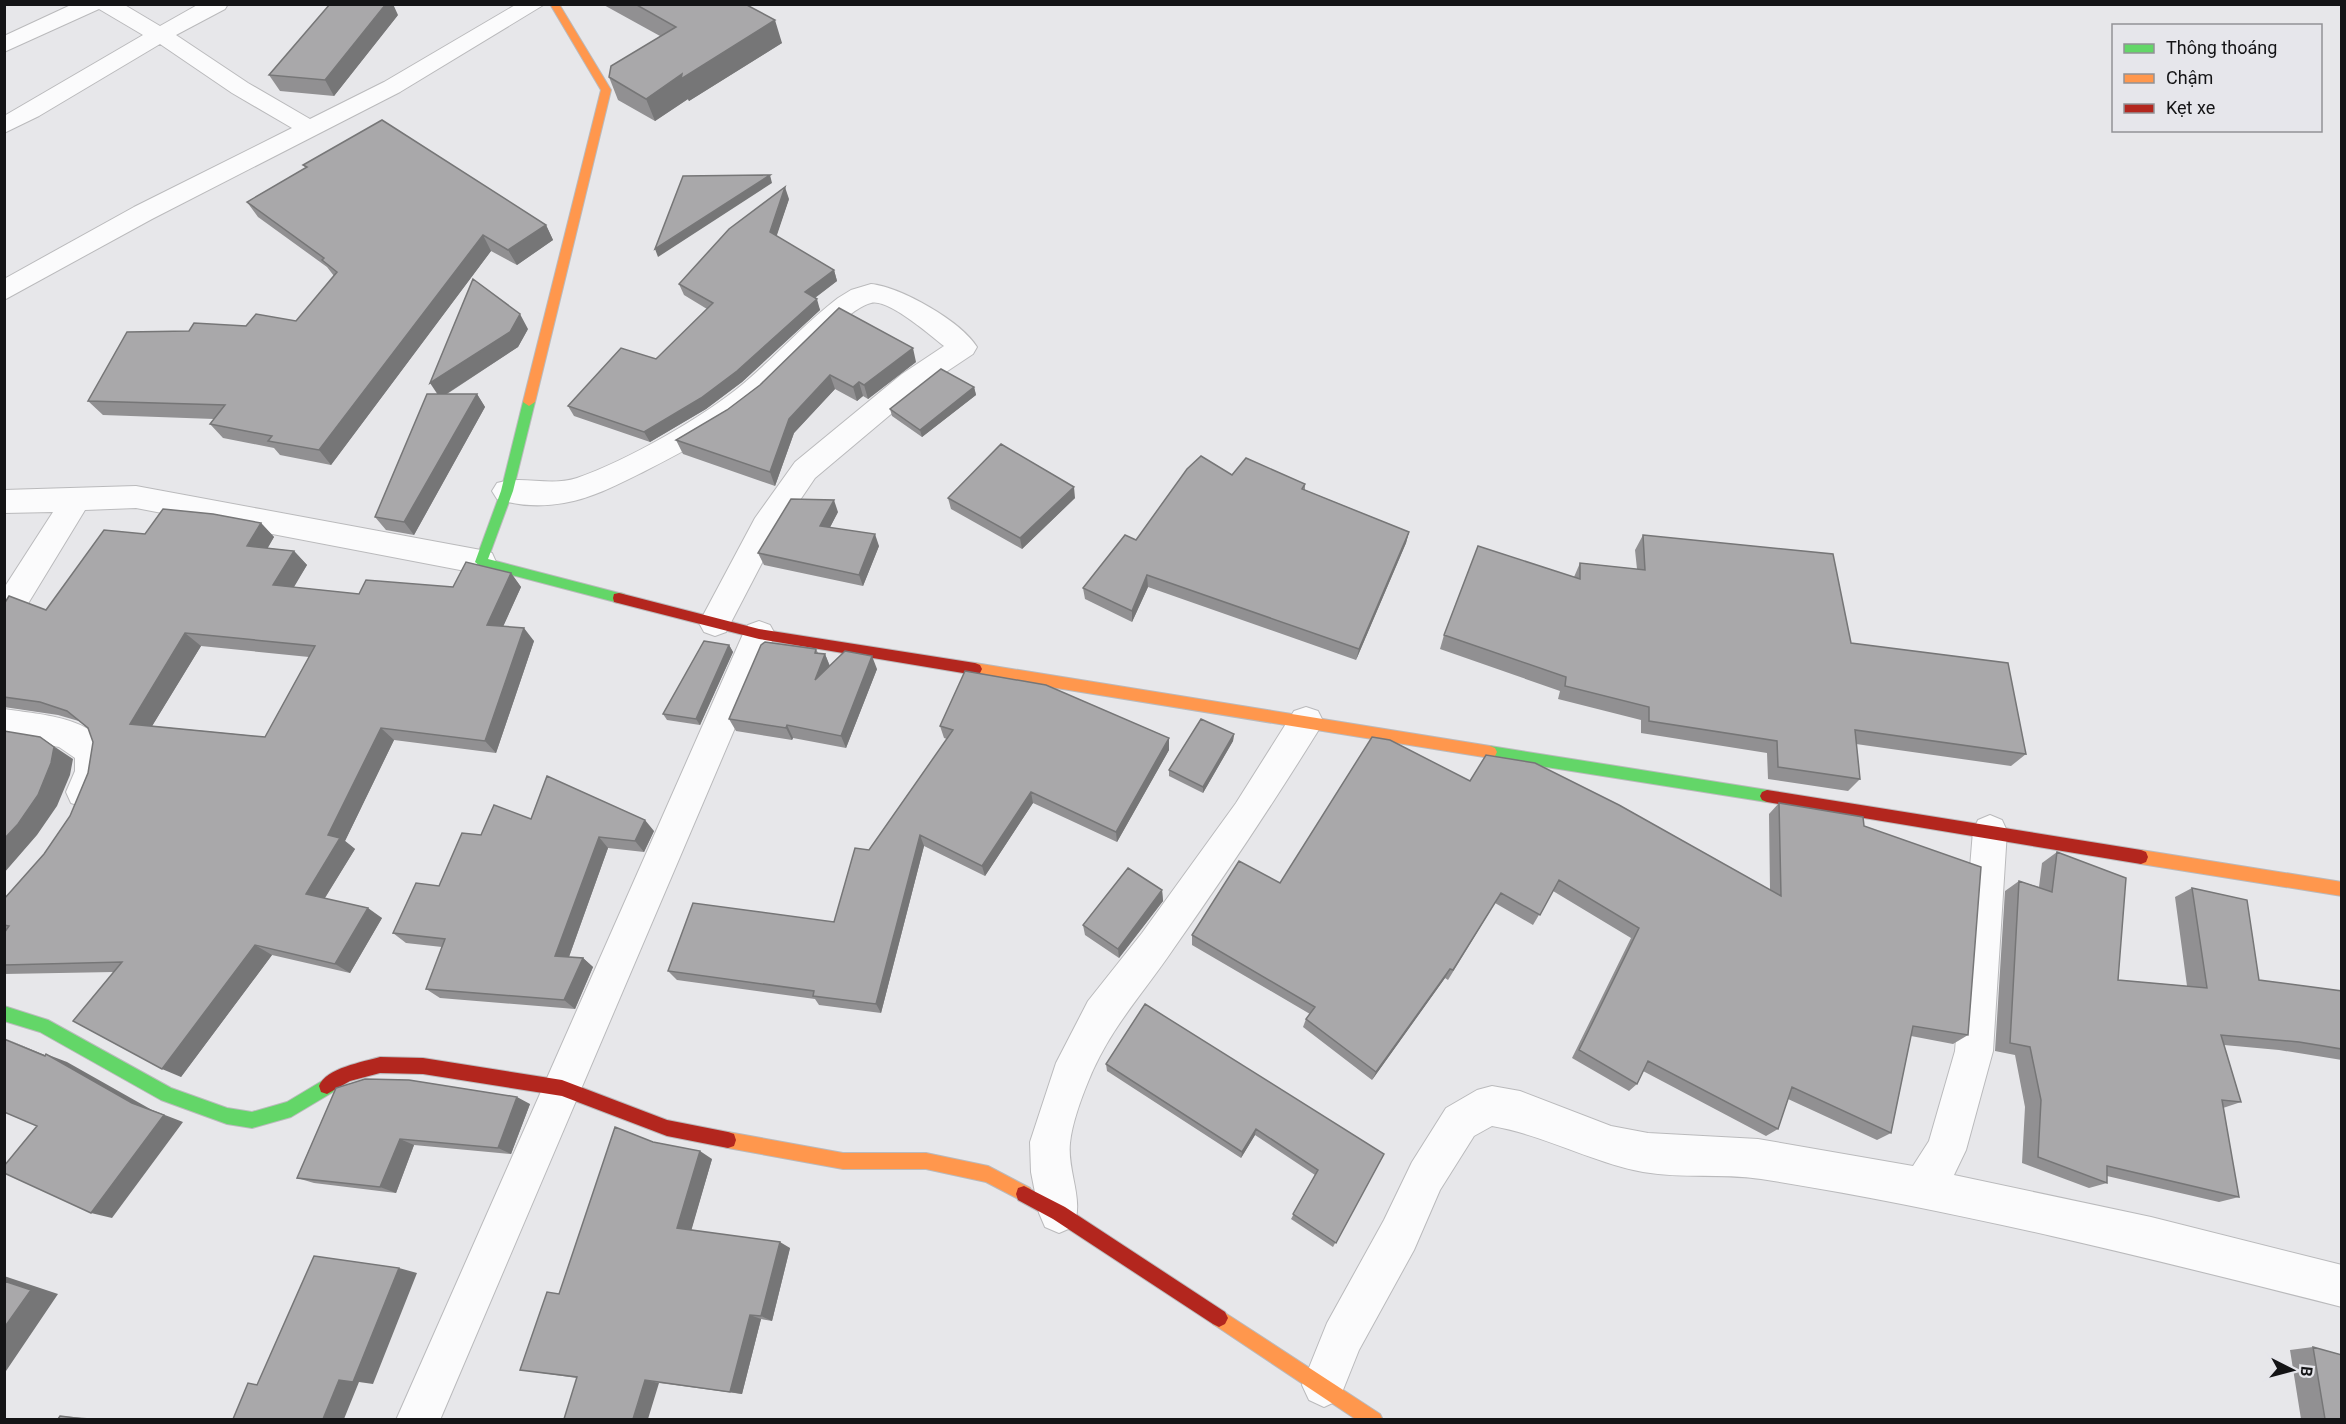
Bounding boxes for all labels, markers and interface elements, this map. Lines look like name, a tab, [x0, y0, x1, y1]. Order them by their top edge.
legend	[2112, 24, 2322, 132]
text: Thông thoáng	[2166, 37, 2277, 58]
text: Chậm	[2166, 67, 2213, 88]
text: Kẹt xe	[2166, 97, 2215, 118]
north arrow	[2262, 1340, 2322, 1400]
text: B	[2296, 1365, 2316, 1378]

